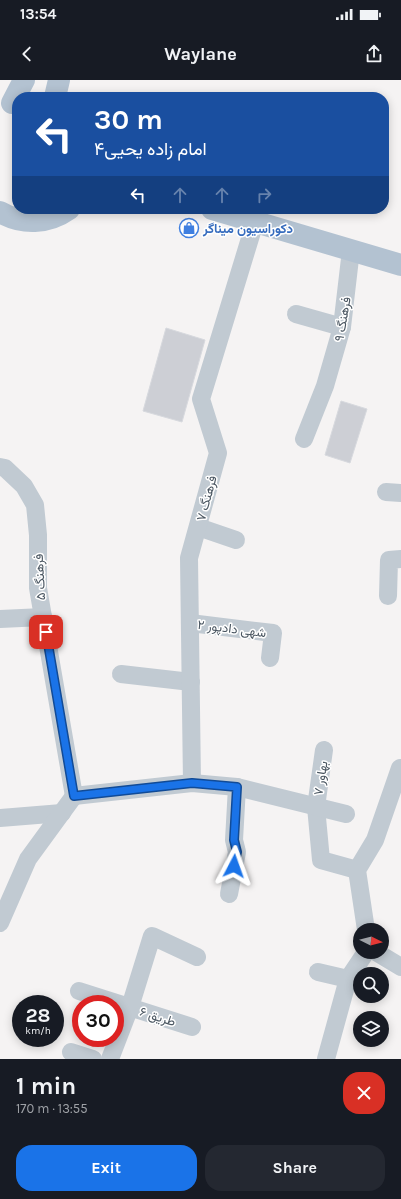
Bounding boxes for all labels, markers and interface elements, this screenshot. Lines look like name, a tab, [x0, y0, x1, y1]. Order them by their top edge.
text: 13:54	[20, 5, 56, 23]
icon: back	[16, 43, 38, 65]
text: Waylane	[164, 43, 237, 65]
icon: share	[363, 43, 385, 65]
text: 30 m	[94, 103, 163, 136]
icon: left	[28, 108, 80, 160]
text: امام زاده یحیی۴	[94, 138, 207, 160]
icon: left	[127, 184, 149, 206]
icon: ahead	[169, 184, 191, 206]
icon: ahead	[211, 184, 233, 206]
icon: right	[253, 184, 275, 206]
shop icon: دکوراسیون میناگر	[178, 217, 200, 239]
place label: دکوراسیون میناگر	[202, 221, 293, 237]
street label: فرهنگ ۹	[331, 296, 355, 343]
street label: فرهنگ ۷	[193, 474, 221, 523]
street label: فرهنگ ۵	[31, 553, 49, 601]
pin	[29, 615, 63, 649]
street label: شهی دادپور ۲	[196, 617, 267, 642]
icon: arrive	[35, 621, 57, 643]
street label: بهاور ۷	[310, 760, 332, 797]
position arrow	[213, 845, 255, 887]
north arrow	[353, 923, 389, 959]
map controls	[353, 923, 389, 1047]
button: search	[353, 967, 389, 1003]
speed limit sign: 30	[72, 995, 124, 1047]
text: 28	[25, 1004, 51, 1027]
street label: طریق ۶	[138, 1004, 178, 1030]
button: layers	[353, 1011, 389, 1047]
text: km/h	[25, 1025, 51, 1037]
text: 1 min	[16, 1072, 76, 1100]
button: close	[343, 1072, 385, 1114]
text: 170 m · 13:55	[16, 1101, 88, 1116]
button: Exit	[16, 1145, 197, 1191]
button: Share	[205, 1145, 385, 1191]

